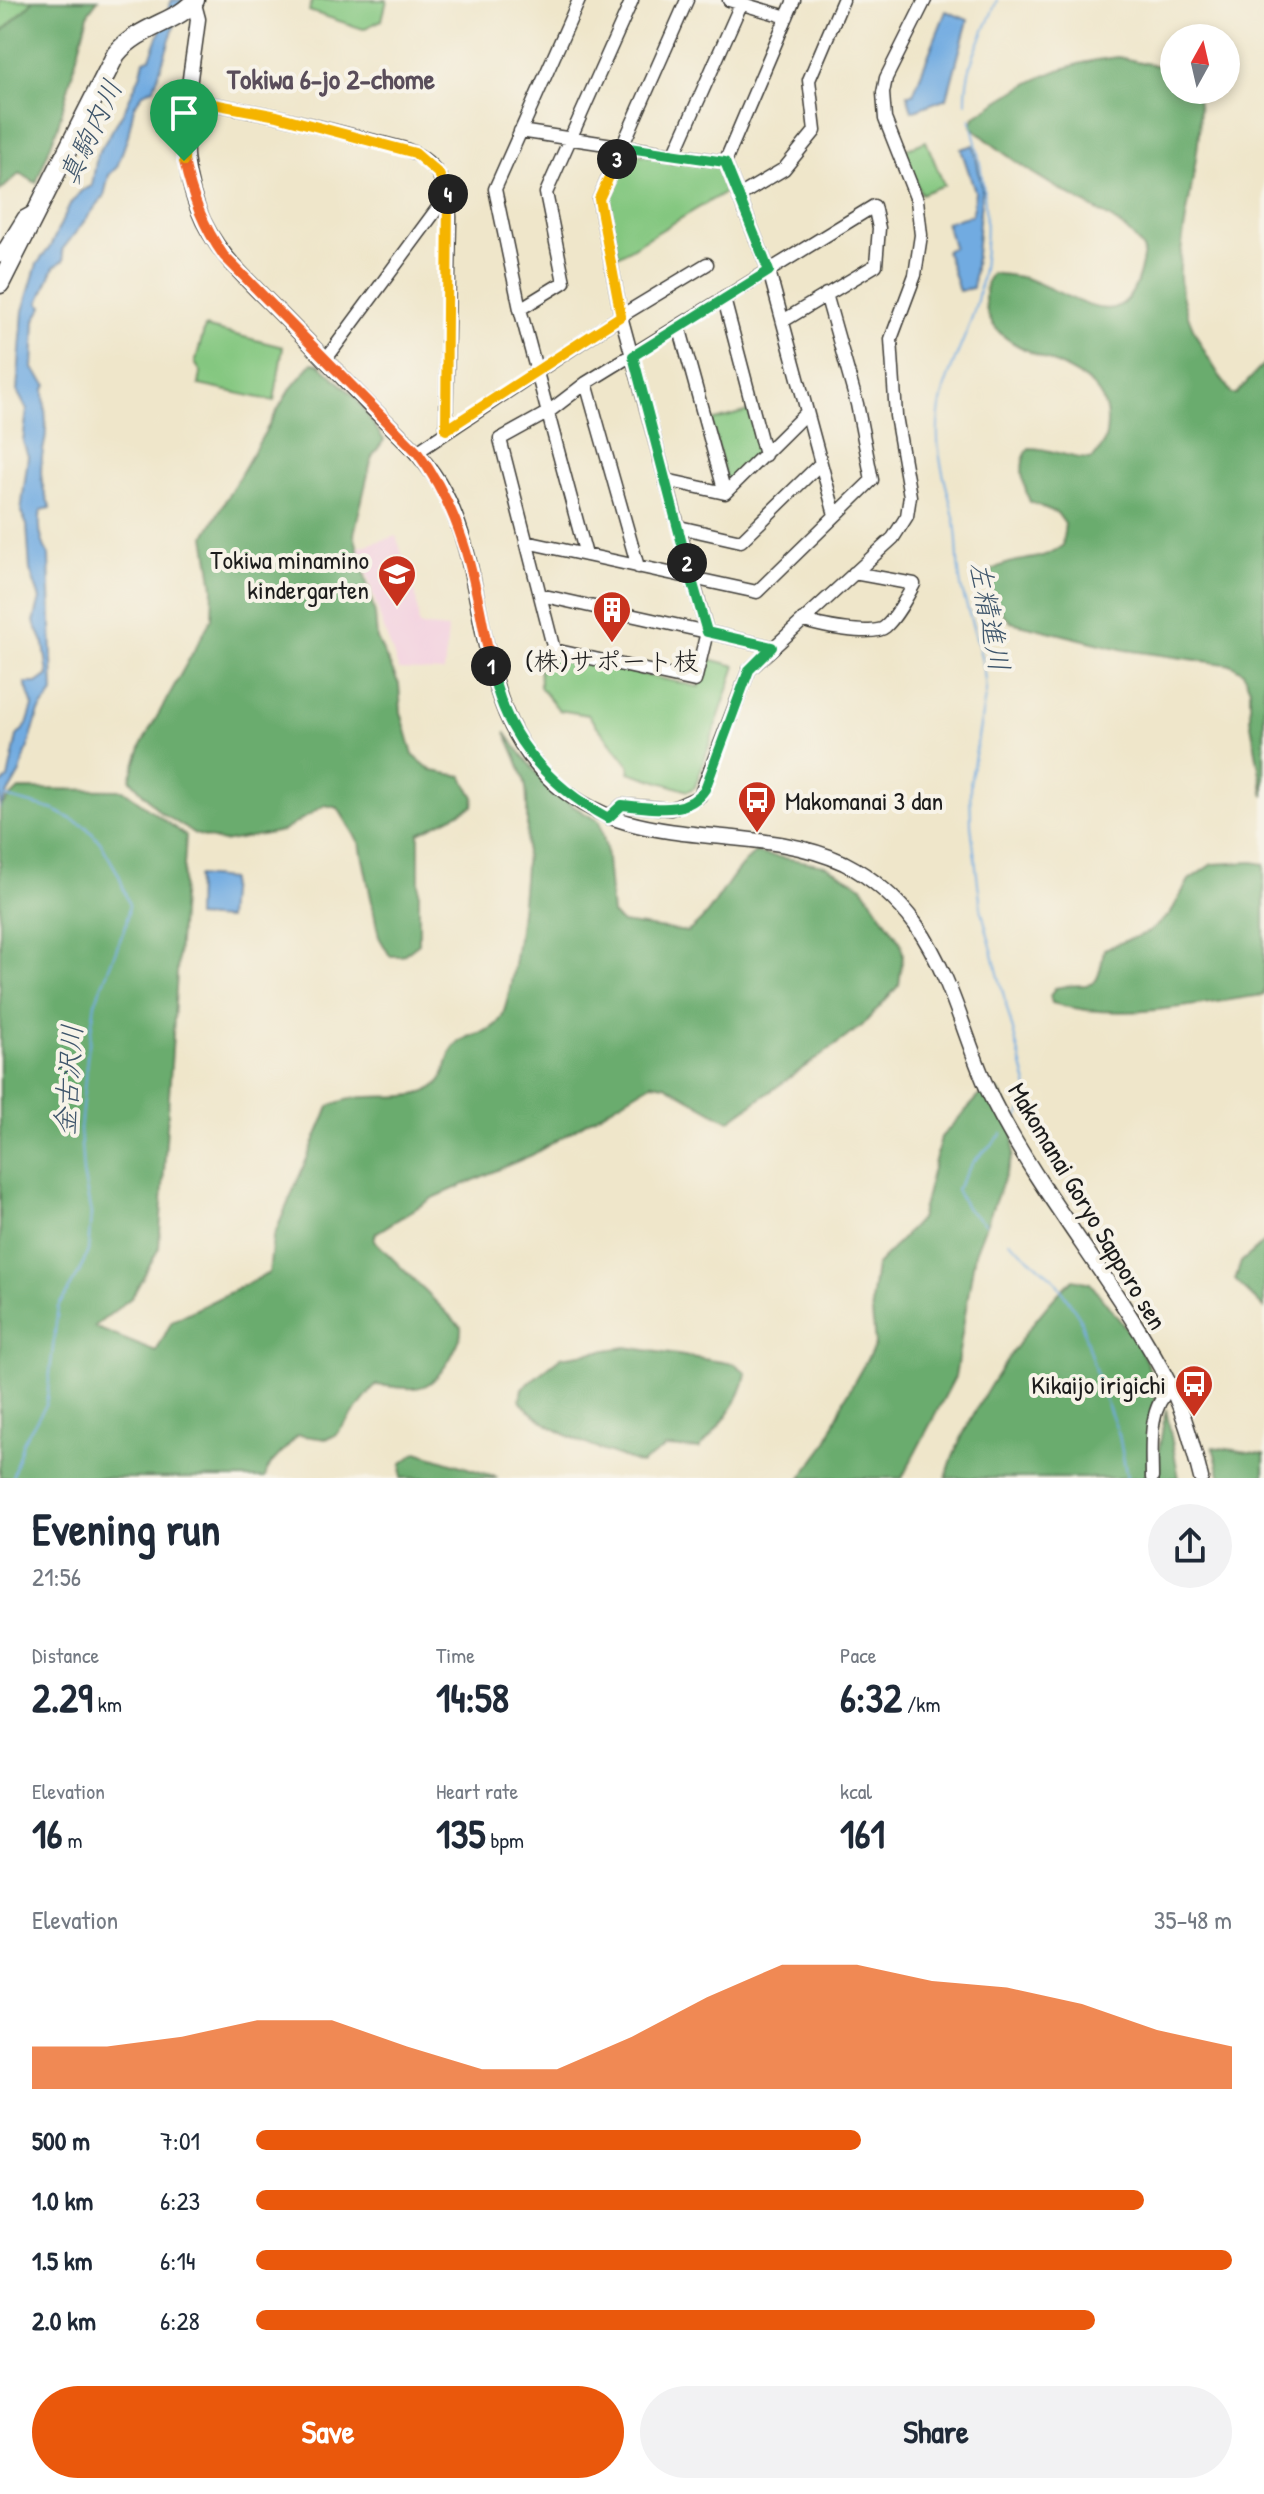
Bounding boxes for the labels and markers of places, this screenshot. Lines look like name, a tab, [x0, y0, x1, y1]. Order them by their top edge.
pin	[150, 79, 218, 161]
pin: 3	[597, 139, 637, 179]
pin: 4	[428, 174, 468, 214]
place label: Tokiwa minamino kindergarten	[210, 542, 369, 607]
pin: 2	[667, 543, 707, 583]
school or university icon: Tokiwa minamino kindergarten	[376, 553, 418, 608]
building icon: (株)サポート枝	[591, 589, 633, 644]
place label: (株)サポート枝	[525, 643, 699, 678]
pin: 1	[471, 646, 511, 686]
bus stop icon: Makomanai 3 dan	[736, 779, 778, 834]
place label: Makomanai 3 dan	[785, 783, 943, 818]
bus stop icon: Kikaijo irigichi	[1173, 1363, 1215, 1418]
place label: Kikaijo irigichi	[1031, 1367, 1166, 1402]

